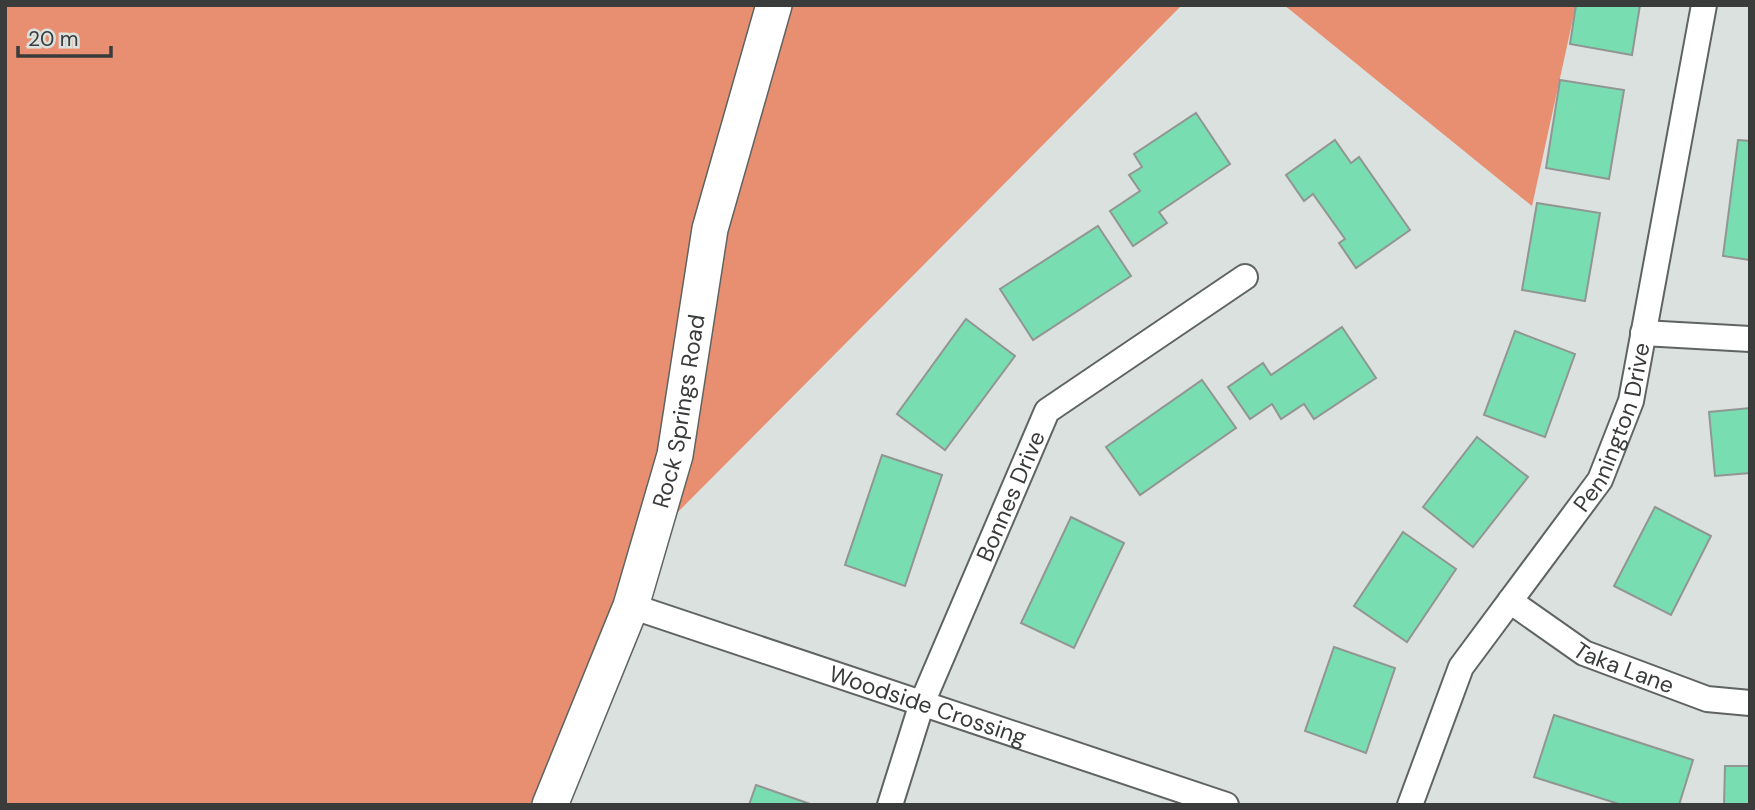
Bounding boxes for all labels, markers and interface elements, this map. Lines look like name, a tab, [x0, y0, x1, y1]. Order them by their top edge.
scale bar	[18, 14, 110, 58]
text: 20 m	[28, 25, 79, 53]
street label: Rock Springs Road	[645, 312, 712, 511]
street label: Pennington Drive	[1566, 340, 1656, 518]
street label: Bonnes Drive	[969, 426, 1052, 566]
street label: Taka Lane	[1567, 635, 1678, 700]
street label: Woodside Crossing	[825, 658, 1031, 752]

